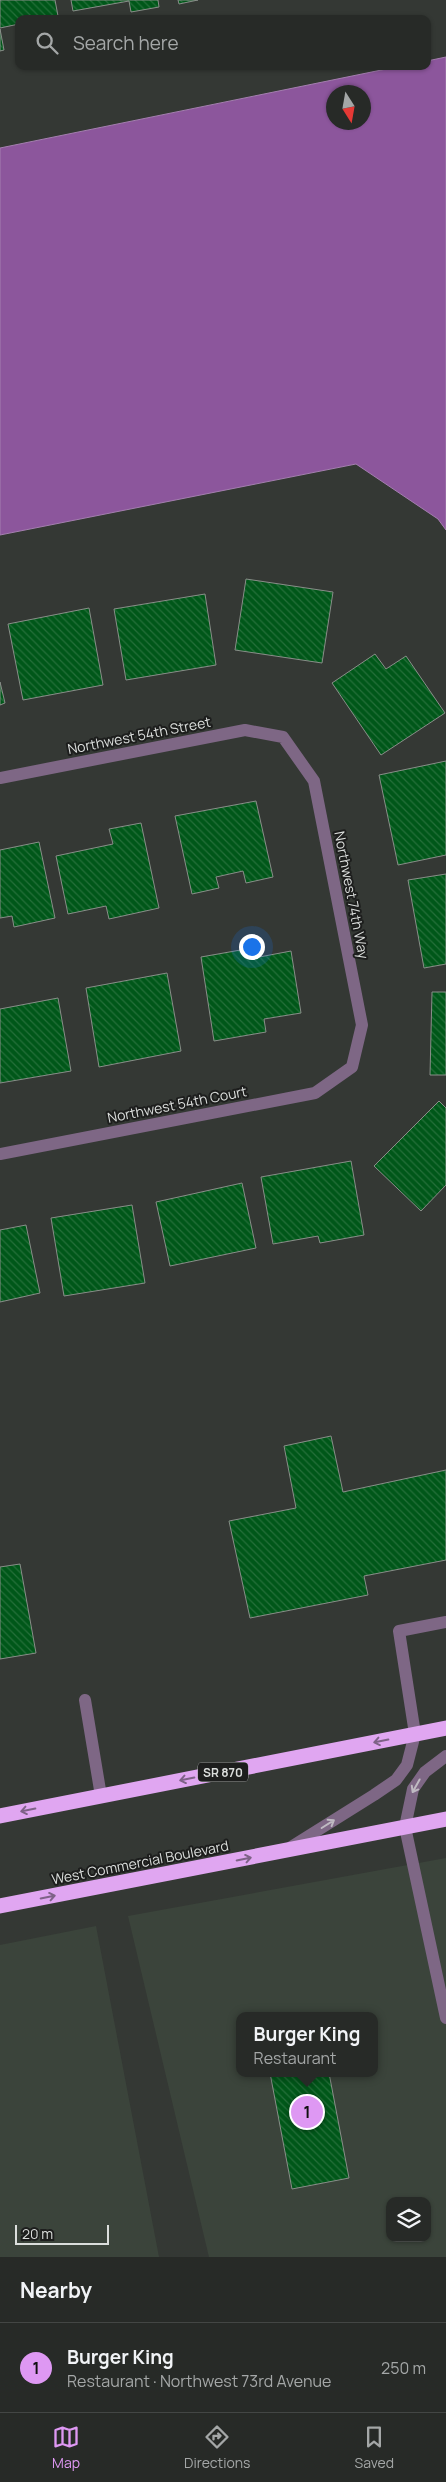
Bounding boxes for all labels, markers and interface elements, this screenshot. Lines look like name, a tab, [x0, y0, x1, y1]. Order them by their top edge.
search box	[15, 15, 431, 70]
icon: search	[33, 29, 61, 57]
text: Search here	[73, 30, 179, 56]
north arrow	[326, 85, 371, 130]
street label: Northwest 54th Street	[66, 712, 213, 758]
street label: Northwest 74th Way	[330, 829, 374, 961]
your location	[239, 934, 265, 960]
street label: Northwest 54th Court	[106, 1081, 249, 1127]
one-way arrow	[373, 1737, 389, 1746]
road number: SR 870	[198, 1762, 248, 1781]
one-way arrow	[180, 1775, 196, 1784]
one-way arrow	[411, 1778, 421, 1793]
one-way arrow	[20, 1806, 36, 1816]
one-way arrow	[321, 1819, 335, 1830]
street label: West Commercial Boulevard	[50, 1836, 230, 1888]
one-way arrow	[235, 1853, 251, 1863]
one-way arrow	[39, 1892, 55, 1901]
popup	[236, 2012, 378, 2077]
text: Burger King	[254, 2021, 360, 2047]
text: Restaurant	[254, 2047, 336, 2069]
pin: 1	[291, 2093, 323, 2131]
map controls	[386, 2197, 431, 2242]
button: layers	[386, 2197, 431, 2242]
scale bar	[15, 2222, 109, 2245]
text: 20 m	[22, 2224, 53, 2243]
text: Nearby	[20, 2276, 92, 2304]
text: Burger King	[67, 2344, 174, 2370]
text: 1	[32, 2357, 40, 2379]
text: 250 m	[381, 2357, 426, 2379]
text: Restaurant · Northwest 73rd Avenue	[67, 2370, 331, 2392]
tab: Map	[52, 2423, 80, 2472]
tab: Directions	[184, 2423, 250, 2472]
tab: Saved	[355, 2423, 394, 2472]

